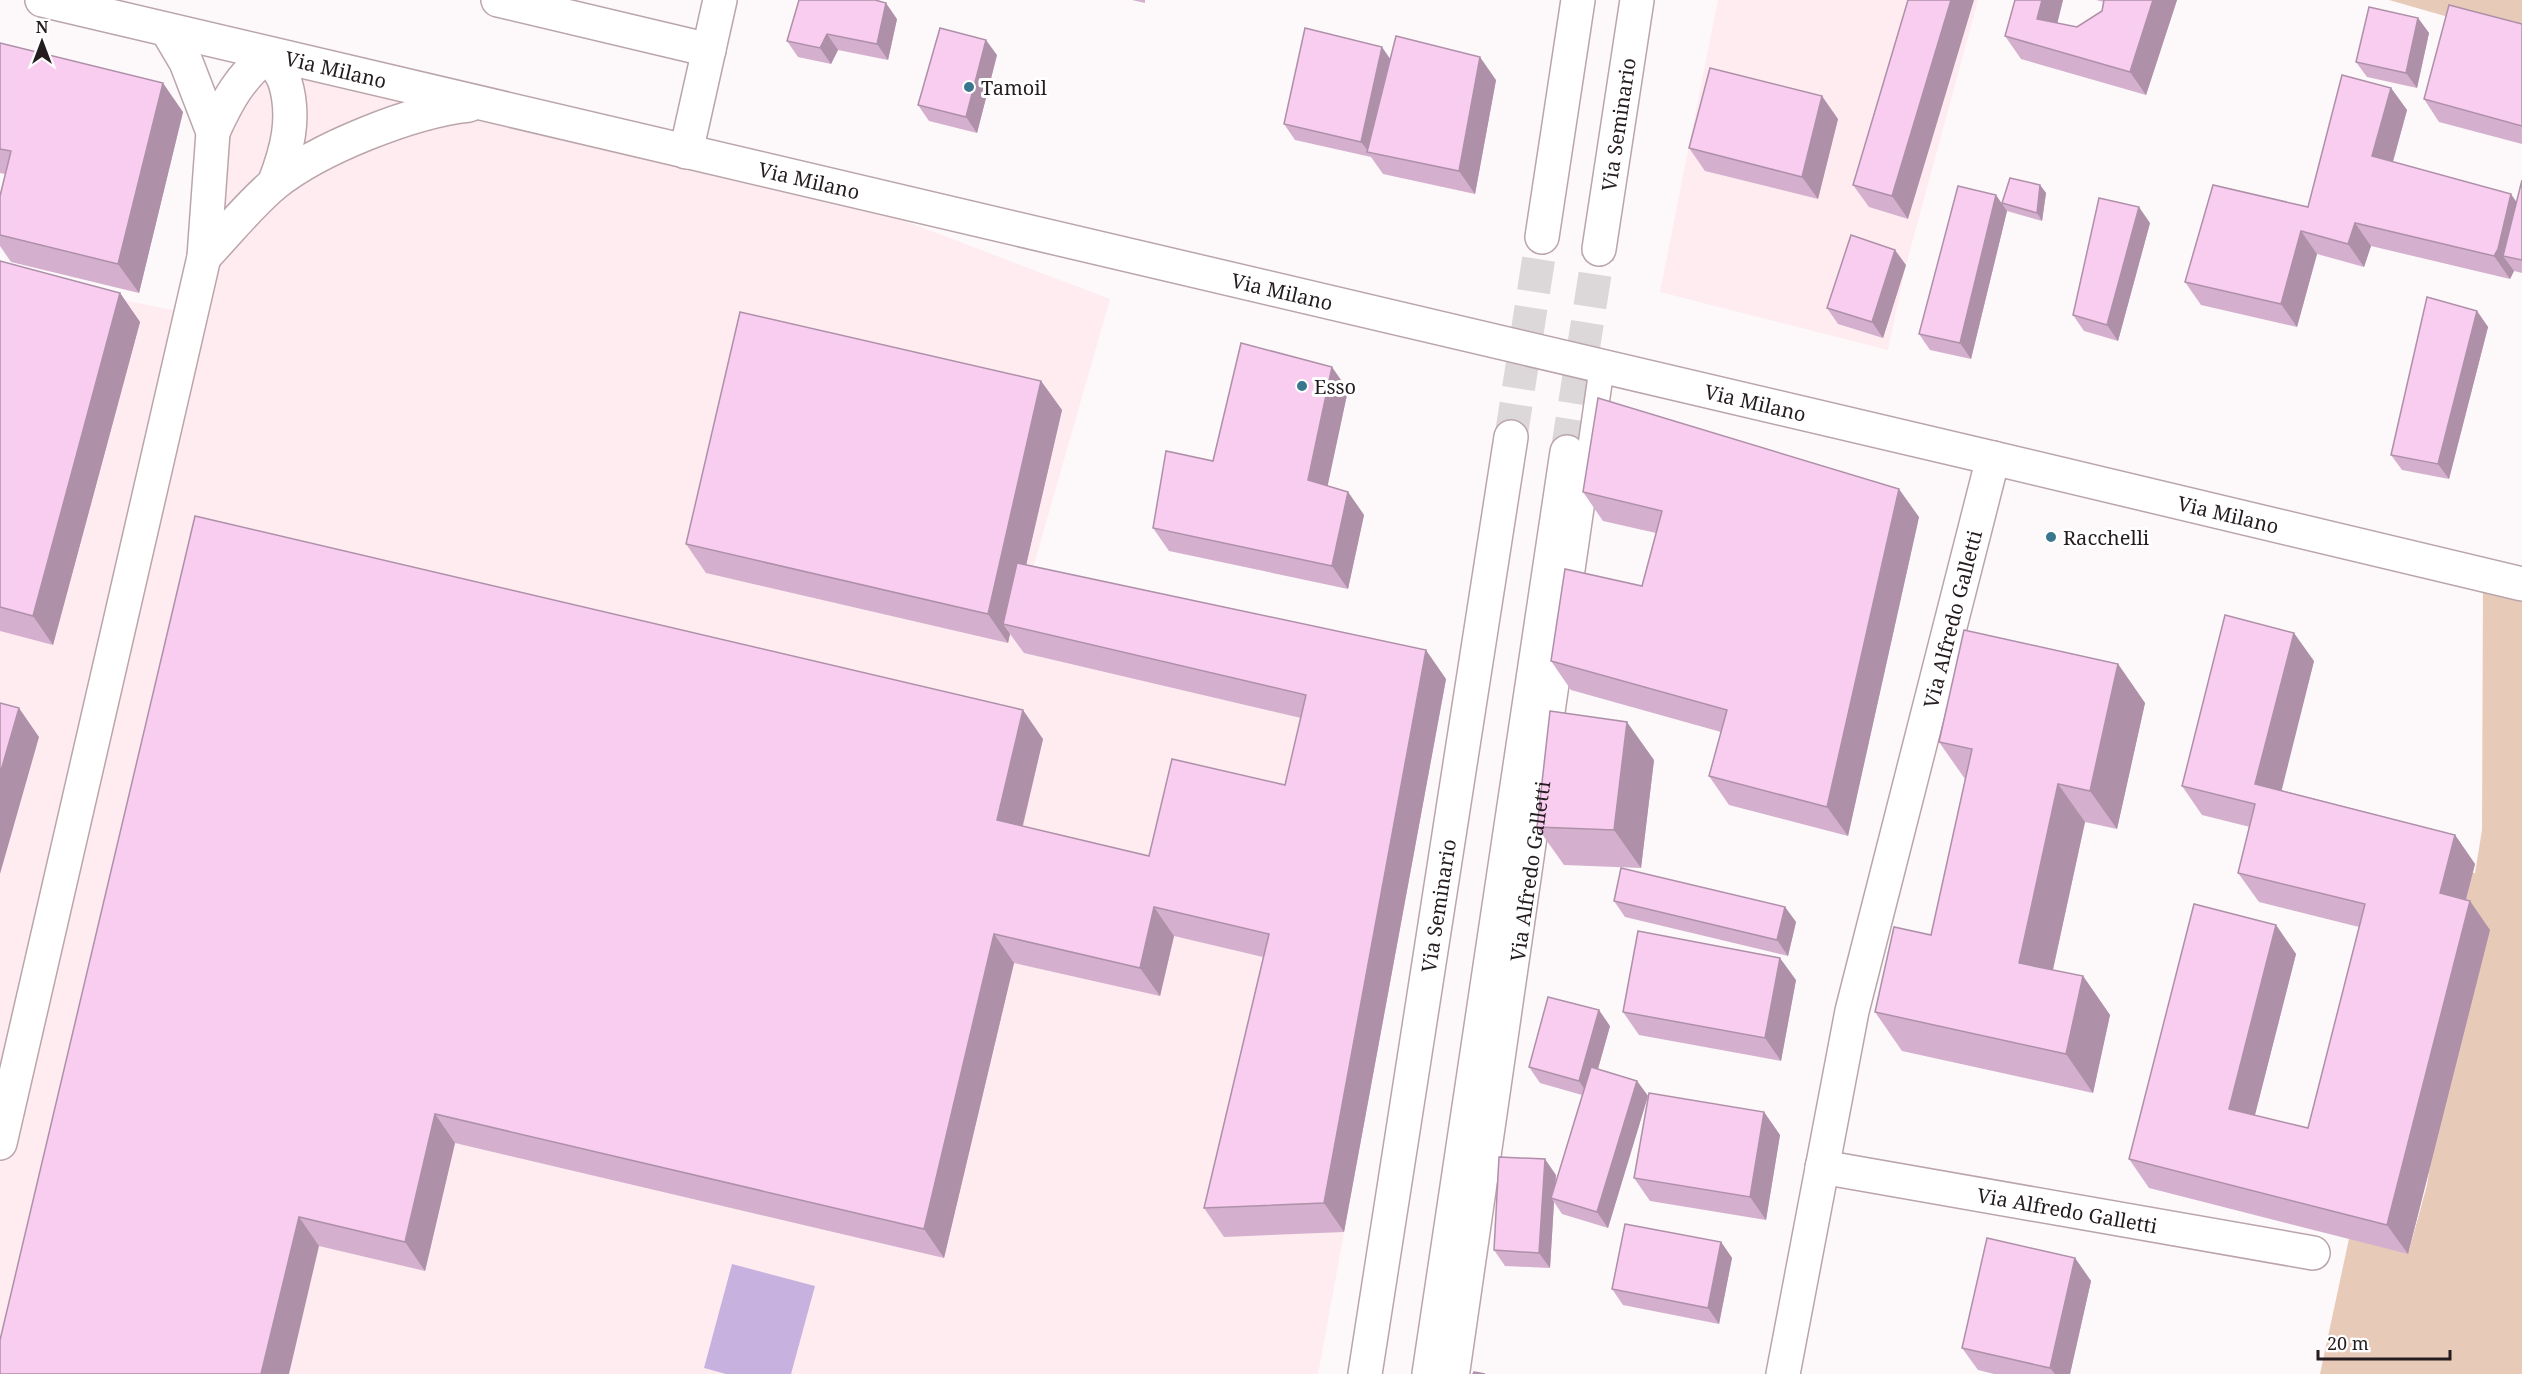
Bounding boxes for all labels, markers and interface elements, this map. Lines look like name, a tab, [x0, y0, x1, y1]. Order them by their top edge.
north arrow	[12, 12, 72, 72]
text: N	[36, 16, 49, 38]
street label: Via Milano	[283, 44, 389, 94]
street label: Via Seminario	[1594, 56, 1642, 193]
place label: Tamoil	[981, 74, 1047, 101]
marker: Tamoil	[962, 80, 976, 94]
street label: Via Milano	[756, 155, 863, 205]
street label: Via Milano	[1229, 266, 1336, 316]
place label: Esso	[1314, 373, 1356, 400]
street label: Via Milano	[1702, 377, 1809, 427]
marker: Esso	[1295, 379, 1309, 393]
street label: Via Milano	[2175, 489, 2282, 539]
place label: Racchelli	[2063, 524, 2150, 551]
street label: Via Alfredo Galletti	[1916, 527, 1988, 711]
marker: Racchelli	[2044, 530, 2058, 544]
street label: Via Alfredo Galletti	[1503, 778, 1556, 963]
street label: Via Seminario	[1414, 837, 1462, 974]
street label: Via Alfredo Galletti	[1975, 1181, 2160, 1239]
scale bar	[2318, 1323, 2450, 1361]
text: 20 m	[2327, 1331, 2369, 1355]

